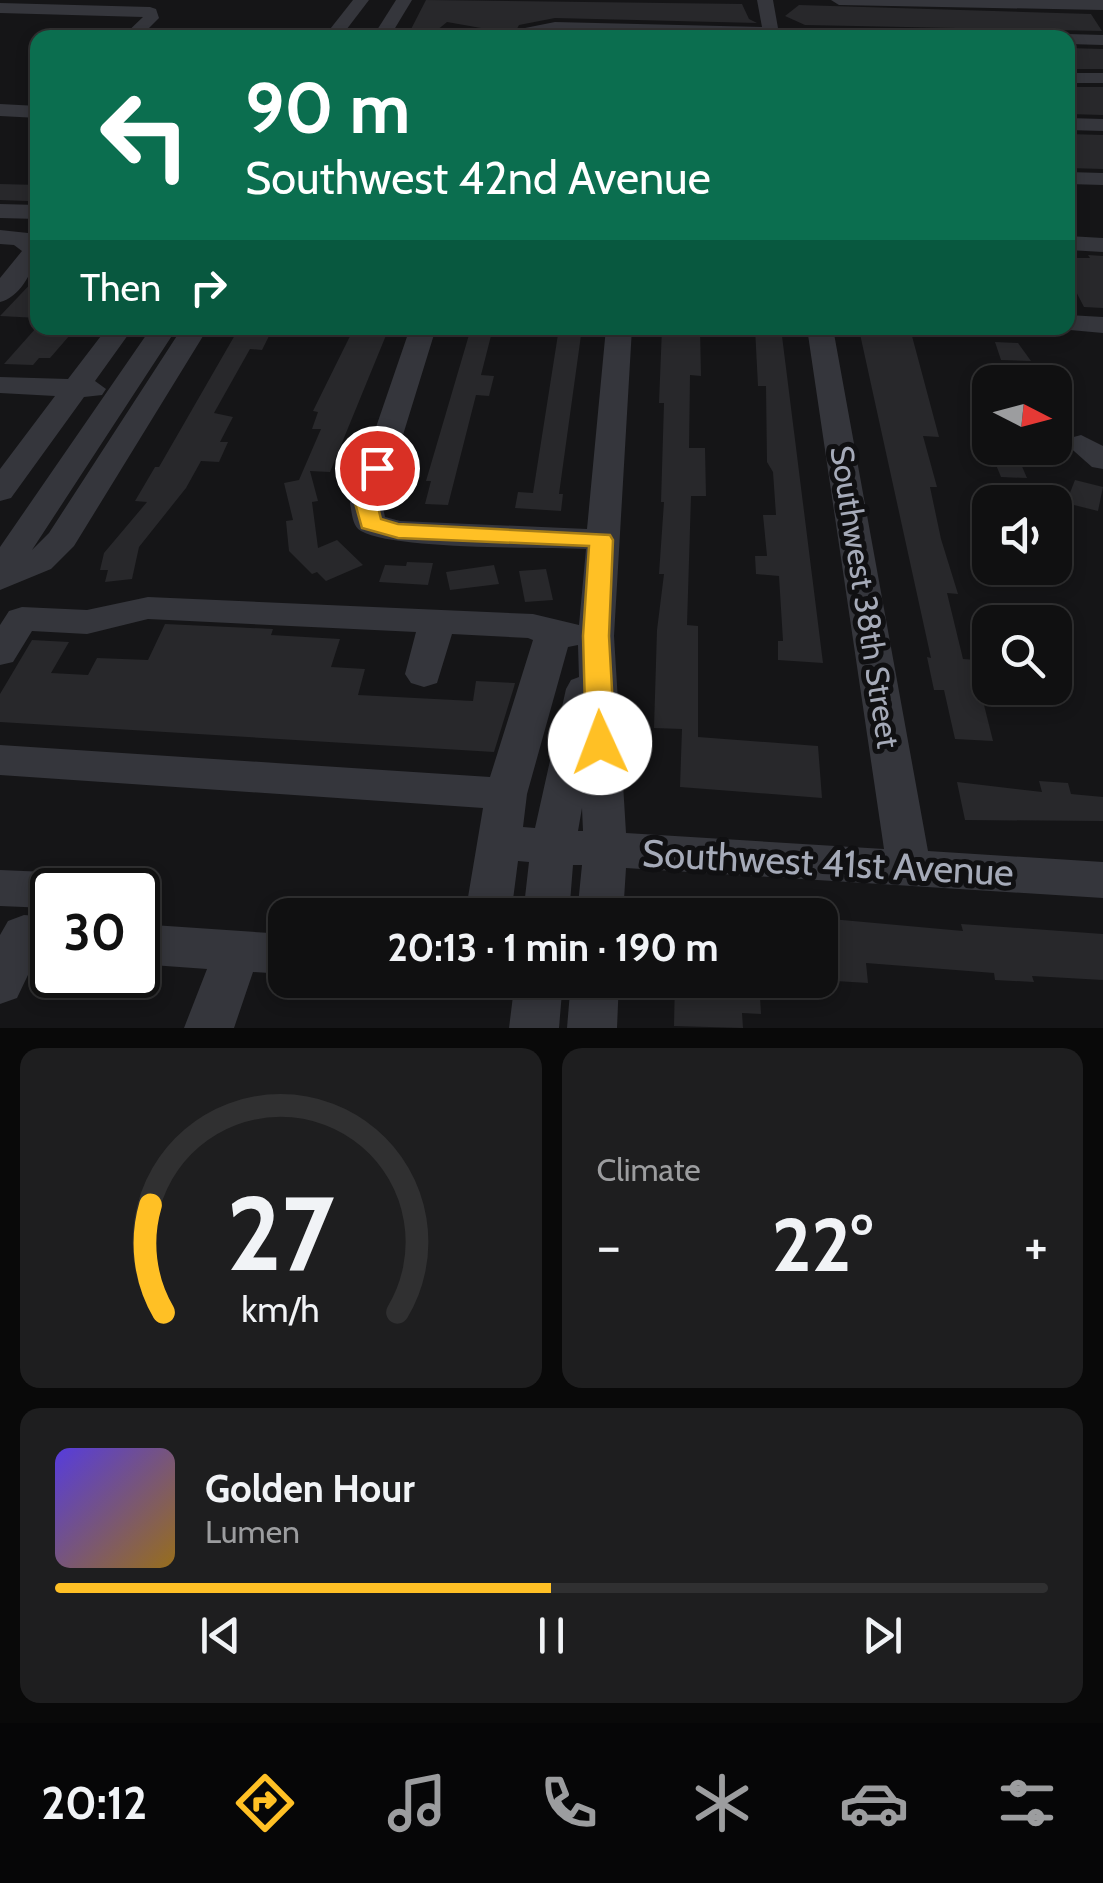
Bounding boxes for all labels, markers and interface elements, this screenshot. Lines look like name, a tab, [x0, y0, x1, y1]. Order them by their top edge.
text: 90 m	[245, 65, 410, 151]
icon: left	[80, 70, 210, 200]
text: Southwest 42nd Avenue	[245, 151, 711, 205]
icon: right	[181, 260, 236, 315]
text: Then	[80, 264, 161, 311]
north arrow	[972, 365, 1072, 465]
map controls	[972, 365, 1072, 705]
pin	[335, 426, 420, 511]
icon: arrive	[350, 441, 405, 496]
street label: Southwest 38th Street	[822, 443, 909, 751]
button: sound	[972, 485, 1072, 585]
button: search	[972, 605, 1072, 705]
position arrow	[548, 691, 652, 795]
street label: Southwest 41st Avenue	[641, 829, 1015, 896]
speed limit sign: 30	[30, 868, 160, 998]
text: 20:13 · 1 min · 190 m	[387, 924, 719, 971]
text: Climate	[597, 1150, 701, 1189]
text: 27	[227, 1170, 335, 1296]
text: 22°	[772, 1199, 873, 1290]
text: −	[597, 1212, 621, 1279]
text: +	[1024, 1212, 1048, 1279]
text: km/h	[242, 1288, 320, 1331]
text: Golden Hour	[205, 1465, 415, 1512]
text: Lumen	[205, 1512, 300, 1551]
icon: previous	[193, 1608, 248, 1663]
icon: pause	[524, 1608, 579, 1663]
icon: next	[855, 1608, 910, 1663]
icon: directions	[230, 1768, 300, 1838]
icon: music	[382, 1768, 452, 1838]
icon: phone	[534, 1768, 604, 1838]
icon: climate	[687, 1768, 757, 1838]
icon: car	[839, 1768, 909, 1838]
icon: filters	[992, 1768, 1062, 1838]
text: 20:12	[41, 1776, 147, 1830]

